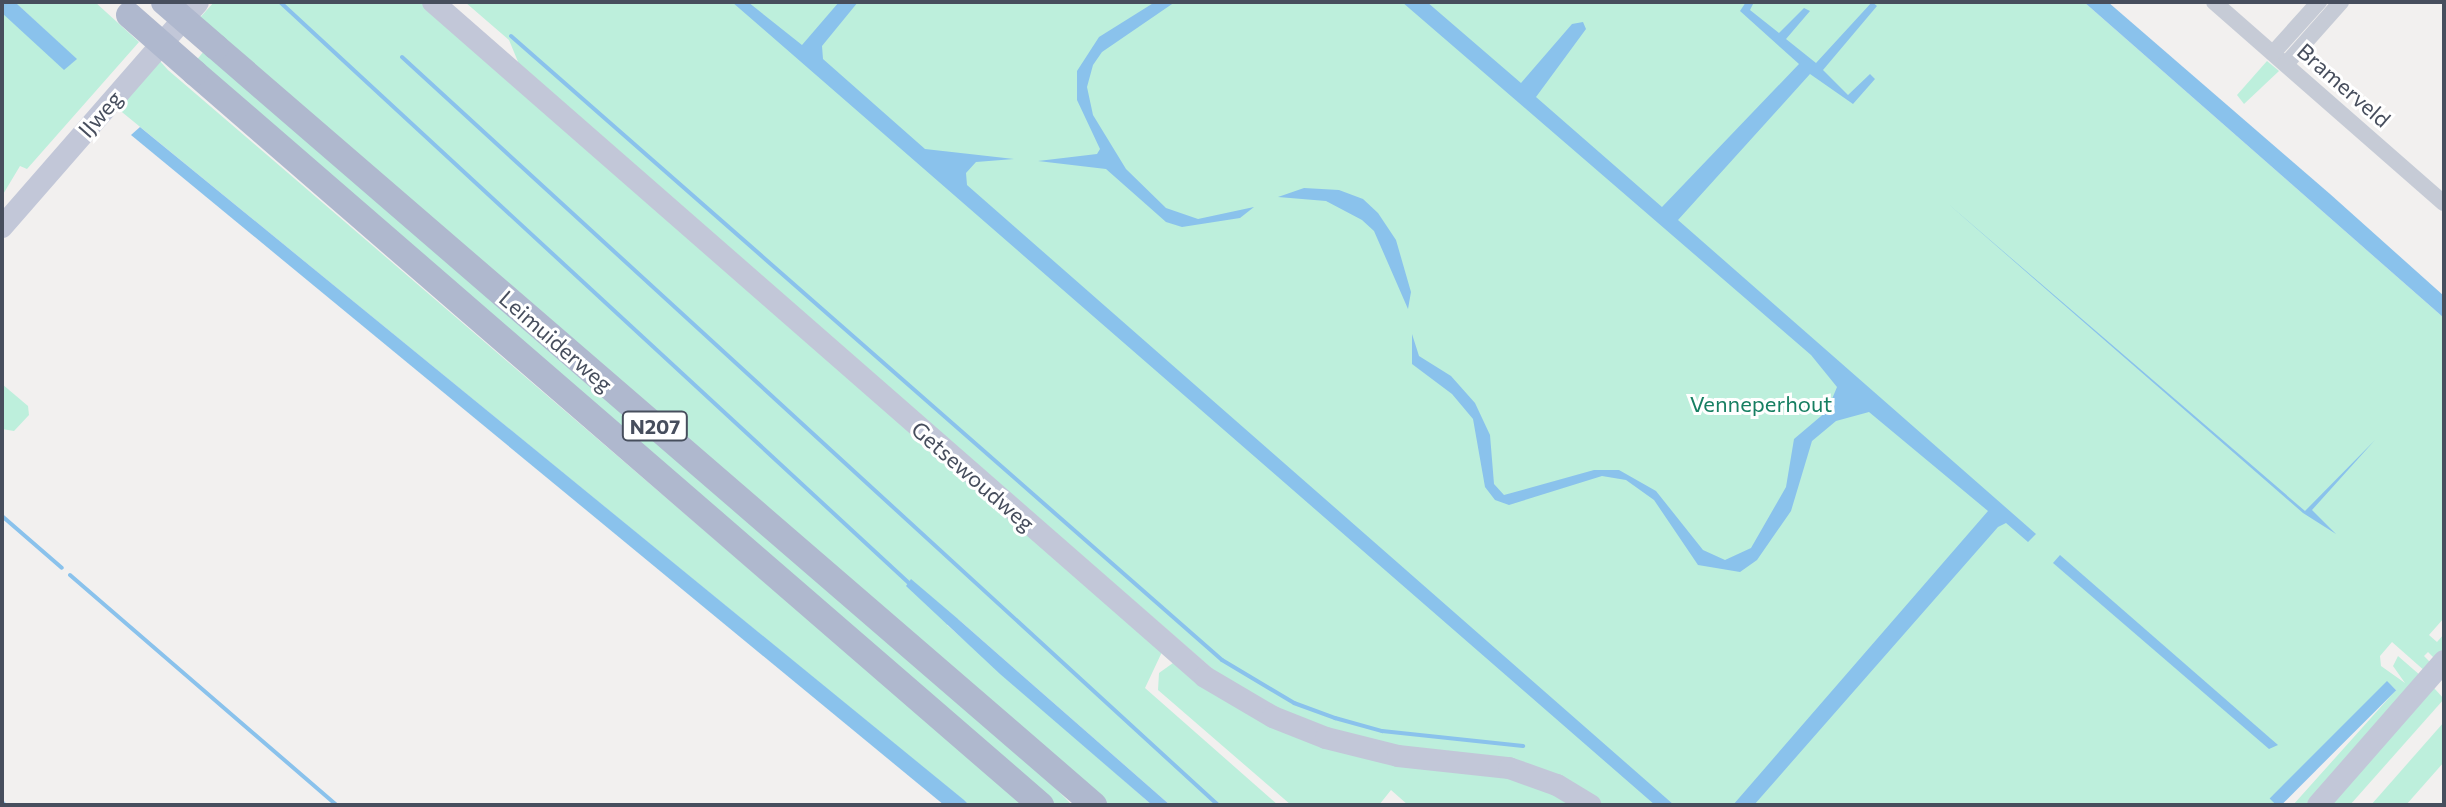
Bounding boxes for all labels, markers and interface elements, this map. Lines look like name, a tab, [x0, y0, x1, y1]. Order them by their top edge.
street label: Bramerveld	[2292, 37, 2396, 133]
street label: IJweg	[73, 85, 127, 143]
street label: Leimuiderweg	[494, 285, 618, 397]
park label: Venneperhout	[1690, 391, 1832, 417]
road number: N207	[621, 410, 689, 442]
street label: Getsewoudweg	[906, 416, 1040, 536]

